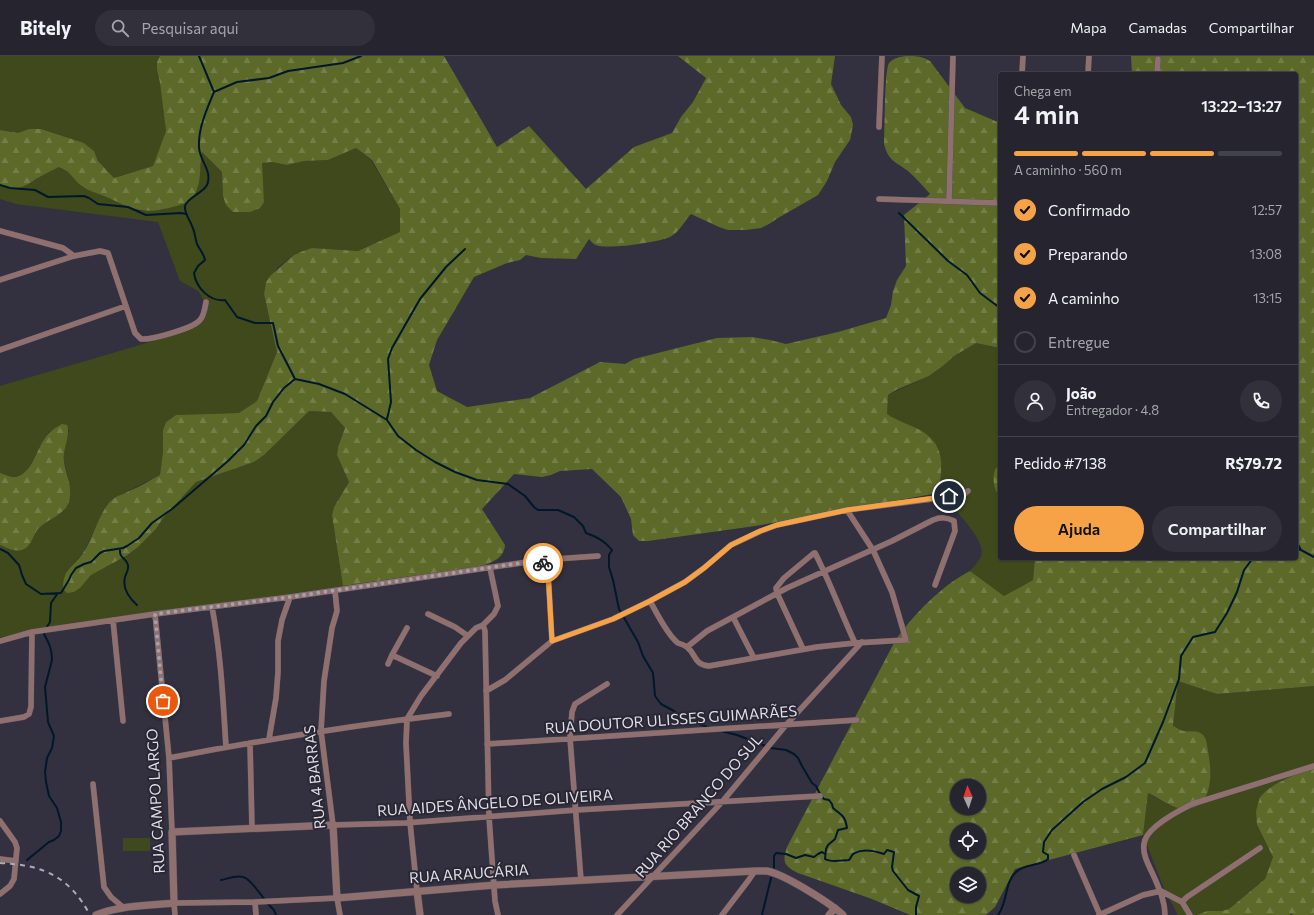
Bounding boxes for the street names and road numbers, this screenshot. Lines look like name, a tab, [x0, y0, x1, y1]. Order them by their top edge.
street label: RUA DOUTOR ULISSES GUIMARÃES	[544, 701, 798, 737]
street label: RUA 4 BARRAS	[300, 724, 328, 830]
street label: RUA CAMPO LARGO	[142, 728, 168, 874]
street label: RUA RIO BRANCO DO SUL	[631, 730, 766, 881]
street label: RUA AIDES ÂNGELO DE OLIVEIRA	[376, 784, 613, 819]
street label: RUA ARAUCÁRIA	[408, 859, 529, 886]

